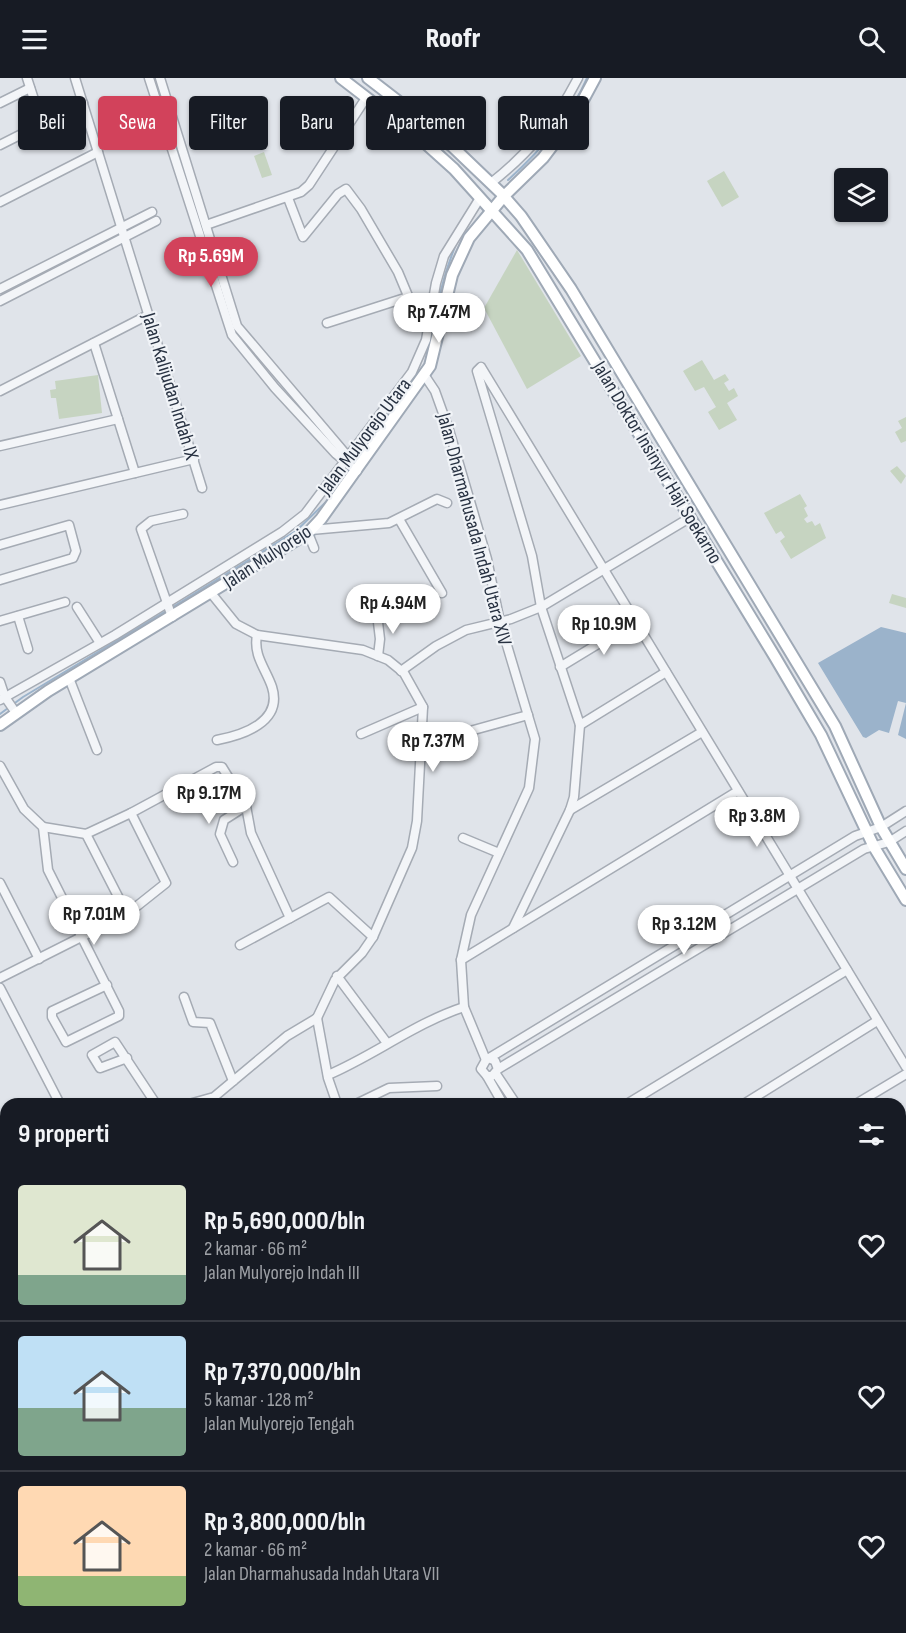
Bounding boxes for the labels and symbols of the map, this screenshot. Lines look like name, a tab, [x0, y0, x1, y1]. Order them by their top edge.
pin: Rp 5.69M	[149, 237, 273, 288]
pin: Rp 7.47M	[377, 293, 501, 344]
street label: Jalan Kalijudan Indah IX	[136, 309, 204, 463]
street label: Jalan Doktor Insinyur Haji Soekarno	[587, 356, 727, 568]
street label: Jalan Mulyorejo Utara	[312, 373, 417, 501]
street label: Jalan Dharmahusada Indah Utara XIV	[431, 409, 517, 648]
street label: Jalan Mulyorejo	[218, 520, 316, 595]
pin: Rp 4.94M	[331, 584, 455, 635]
pin: Rp 10.9M	[542, 605, 666, 656]
pin: Rp 7.37M	[371, 722, 495, 773]
pin: Rp 9.17M	[147, 774, 271, 825]
pin: Rp 3.8M	[702, 797, 812, 848]
pin: Rp 7.01M	[32, 895, 156, 946]
pin: Rp 3.12M	[622, 905, 746, 956]

